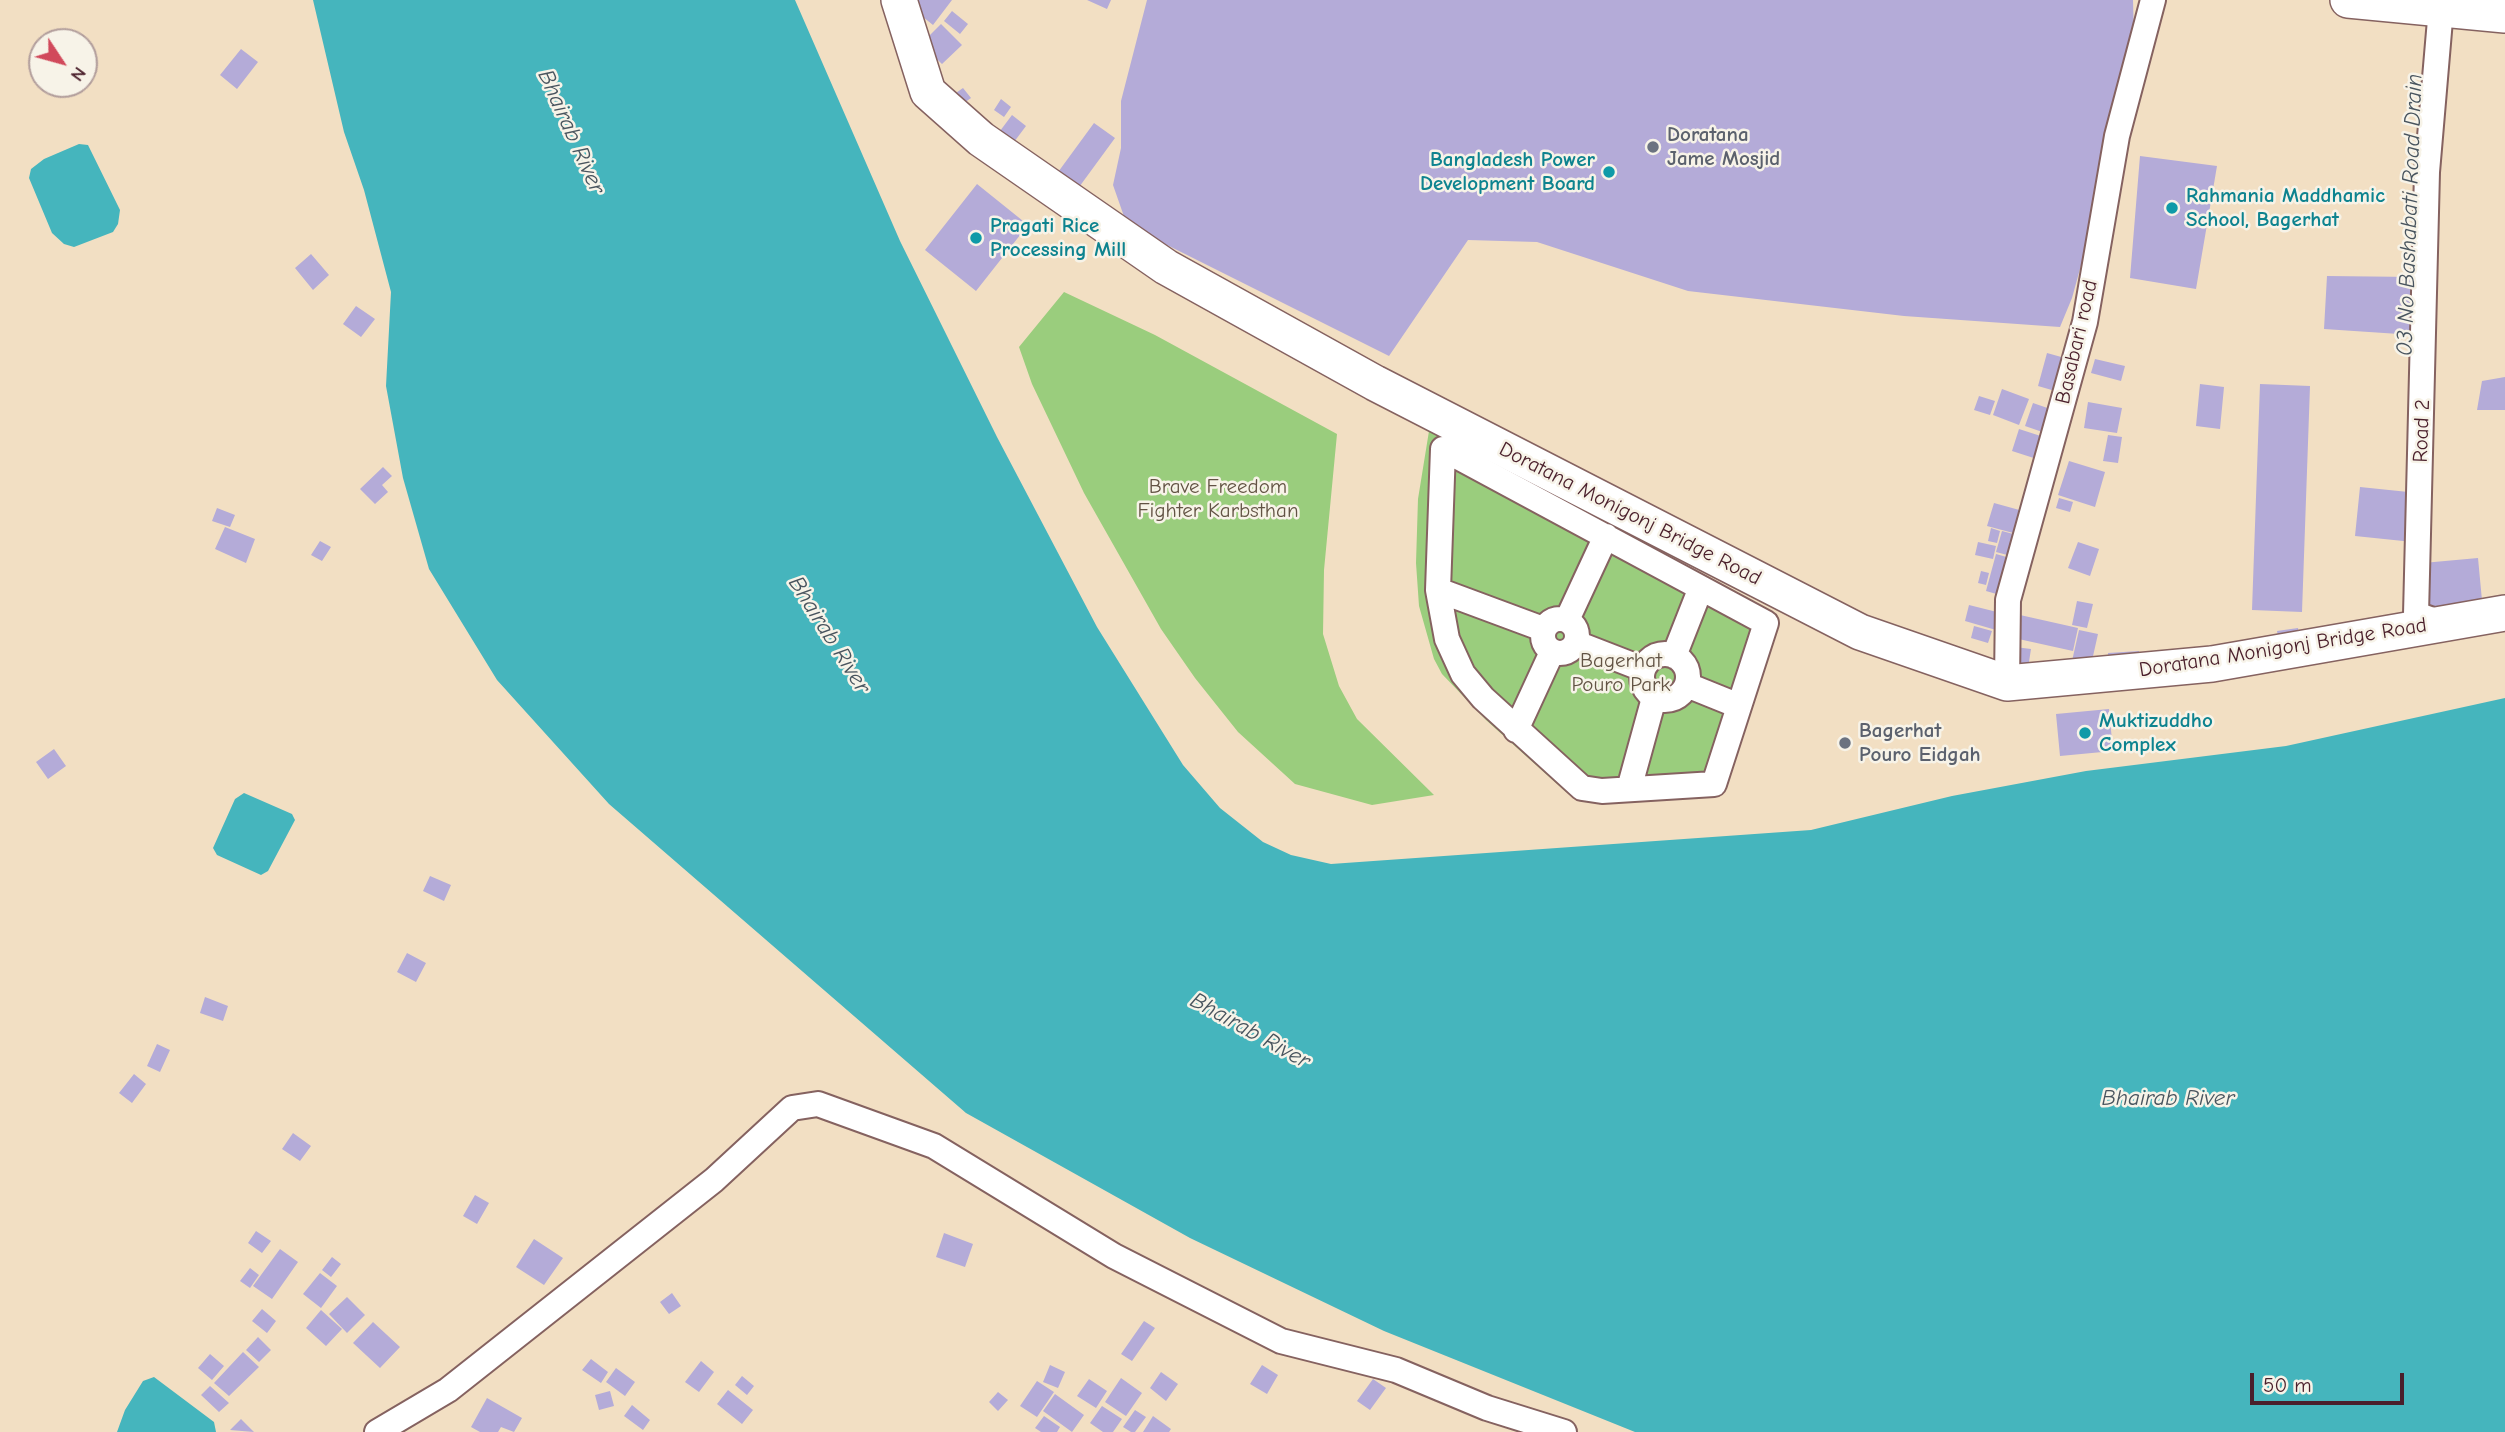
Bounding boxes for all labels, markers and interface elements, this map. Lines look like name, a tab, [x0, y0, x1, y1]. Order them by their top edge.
north arrow	[28, 28, 98, 98]
text: N	[66, 63, 91, 86]
water label: Bhairab River	[531, 66, 611, 198]
water label: 03 No Bashabati Road Drain	[2391, 73, 2429, 357]
place label: Doratana Jame Mosjid	[1667, 122, 1780, 172]
marker: Doratana Jame Mosjid	[1645, 139, 1661, 155]
place label: Bangladesh Power Development Board	[1420, 147, 1595, 197]
marker: Bangladesh Power Development Board	[1601, 164, 1617, 180]
place label: Rahmania Maddhamic School, Bagerhat	[2186, 183, 2385, 233]
marker: Rahmania Maddhamic School, Bagerhat	[2164, 200, 2180, 216]
place label: Pragati Rice Processing Mill	[990, 213, 1126, 263]
marker: Pragati Rice Processing Mill	[968, 230, 984, 246]
street label: Basabari road	[2050, 277, 2104, 407]
street label: Road 2	[2408, 399, 2436, 463]
street label: Doratana Monigonj Bridge Road	[1495, 437, 1765, 591]
park label: Brave Freedom Fighter Karbsthan	[1137, 474, 1299, 524]
water label: Bhairab River	[782, 571, 876, 699]
street label: Doratana Monigonj Bridge Road	[2137, 613, 2429, 683]
park label: Bagerhat Pouro Park	[1571, 648, 1671, 698]
place label: Muktizuddho Complex	[2099, 708, 2213, 758]
place label: Bagerhat Pouro Eidgah	[1859, 718, 1981, 768]
marker: Muktizuddho Complex	[2077, 725, 2093, 741]
marker: Bagerhat Pouro Eidgah	[1837, 735, 1853, 751]
water label: Bhairab River	[1185, 987, 1315, 1075]
water label: Bhairab River	[2101, 1084, 2235, 1112]
scale bar	[2253, 1358, 2407, 1402]
text: 50 m	[2263, 1373, 2312, 1397]

